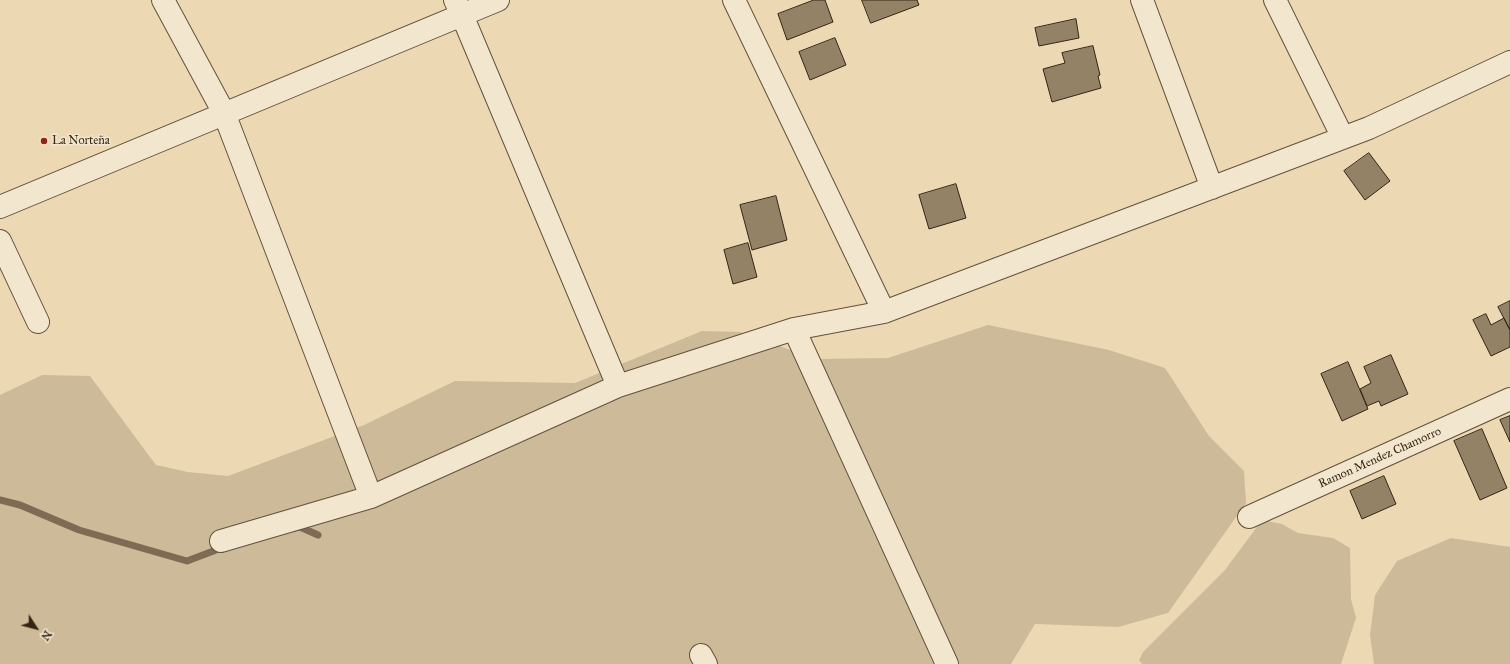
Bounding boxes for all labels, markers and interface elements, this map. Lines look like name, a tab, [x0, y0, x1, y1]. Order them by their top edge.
place label: La Norteña	[52, 134, 110, 148]
marker: La Norteña	[39, 136, 49, 146]
street label: Ramon Mendez Chamorro	[1316, 424, 1444, 492]
north arrow	[16, 608, 56, 648]
text: N	[38, 628, 54, 643]

